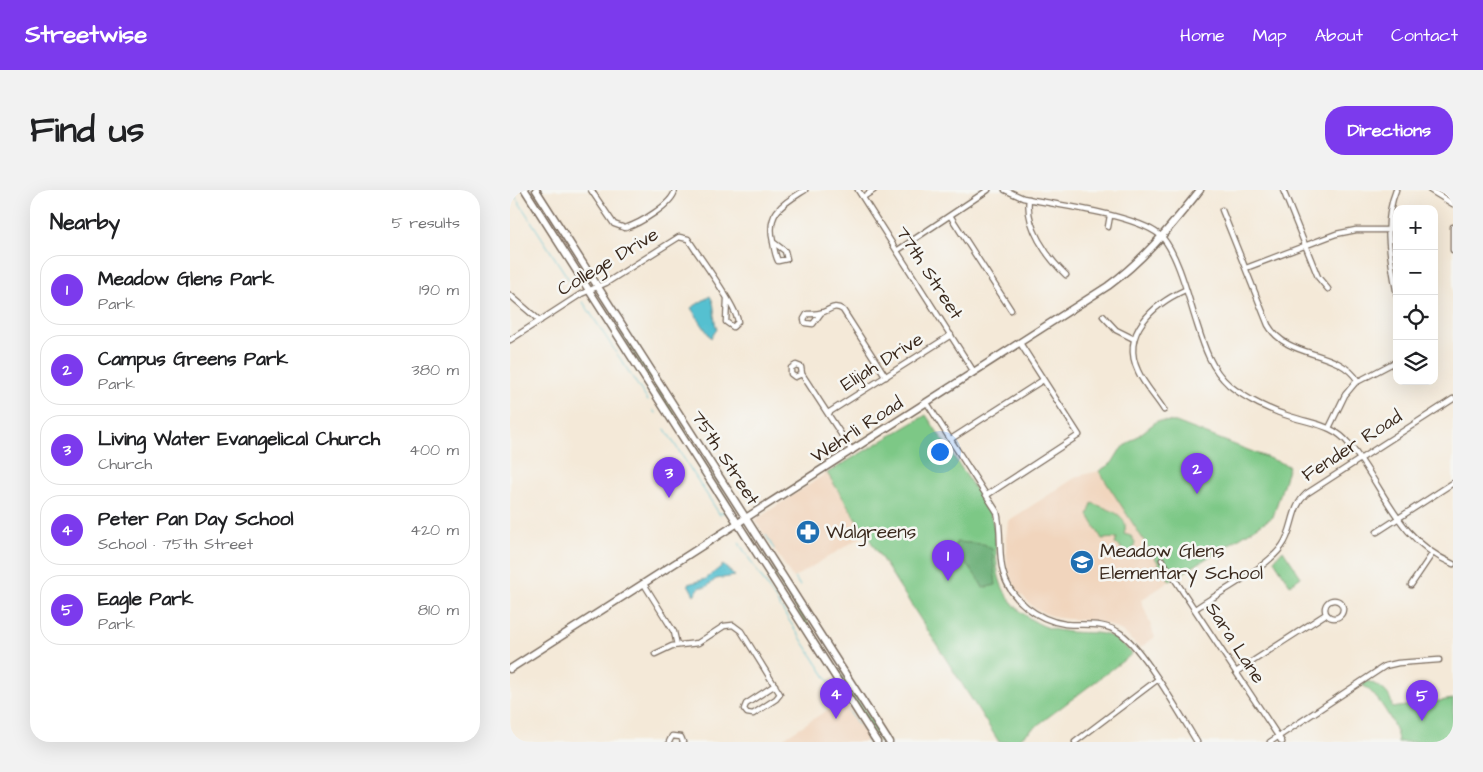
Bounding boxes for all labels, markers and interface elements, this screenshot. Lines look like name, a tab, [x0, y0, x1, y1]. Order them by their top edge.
text: Streetwise	[25, 18, 147, 52]
text: Home	[1180, 23, 1225, 48]
text: Map	[1253, 23, 1287, 48]
text: About	[1315, 23, 1363, 48]
text: Contact	[1391, 23, 1458, 48]
text: Find us	[30, 106, 144, 155]
button: Directions	[1325, 106, 1453, 155]
map controls	[1393, 205, 1438, 385]
button: +	[1393, 205, 1438, 250]
text: Nearby	[50, 208, 120, 237]
text: 5 results	[392, 212, 460, 234]
street label: College Drive	[552, 221, 664, 304]
street label: 77th Street	[889, 221, 970, 325]
button: −	[1393, 250, 1438, 295]
text: Meadow Glens Park	[98, 266, 274, 293]
text: 1	[66, 279, 68, 301]
text: 190 m	[419, 279, 459, 301]
text: Park	[98, 293, 135, 315]
button: locate	[1393, 295, 1438, 340]
street label: Elijah Drive	[835, 326, 929, 398]
button: layers	[1393, 340, 1438, 385]
text: Campus Greens Park	[98, 346, 288, 373]
text: 2	[62, 359, 72, 381]
text: 380 m	[412, 359, 459, 381]
text: Park	[98, 373, 135, 395]
street label: Wehrli Road	[806, 390, 909, 470]
street label: Fender Road	[1297, 403, 1408, 489]
street label: 75th Street	[684, 405, 766, 511]
text: Living Water Evangelical Church	[98, 426, 380, 453]
text: 3	[63, 439, 71, 461]
text: 400 m	[409, 439, 459, 461]
your location	[927, 439, 953, 465]
text: Church	[98, 453, 152, 475]
pin: 2	[1181, 453, 1213, 494]
pin: 3	[653, 457, 685, 498]
text: Peter Pan Day School	[98, 506, 293, 533]
text: 4	[62, 519, 72, 541]
text: 420 m	[410, 519, 459, 541]
pharmacy icon: Walgreens	[795, 519, 821, 545]
place label: Walgreens	[826, 519, 916, 547]
text: School · 75th Street	[98, 533, 253, 555]
place label: Meadow Glens Elementary School	[1100, 538, 1263, 588]
pin: 1	[932, 540, 964, 581]
school or university icon: Meadow Glens Elementary School	[1069, 549, 1095, 575]
text: Eagle Park	[98, 586, 194, 613]
street label: Sara Lane	[1199, 597, 1271, 689]
text: 5	[61, 599, 73, 621]
text: 810 m	[418, 599, 459, 621]
text: Park	[98, 613, 135, 635]
pin: 4	[820, 678, 852, 719]
pin: 5	[1406, 680, 1438, 721]

